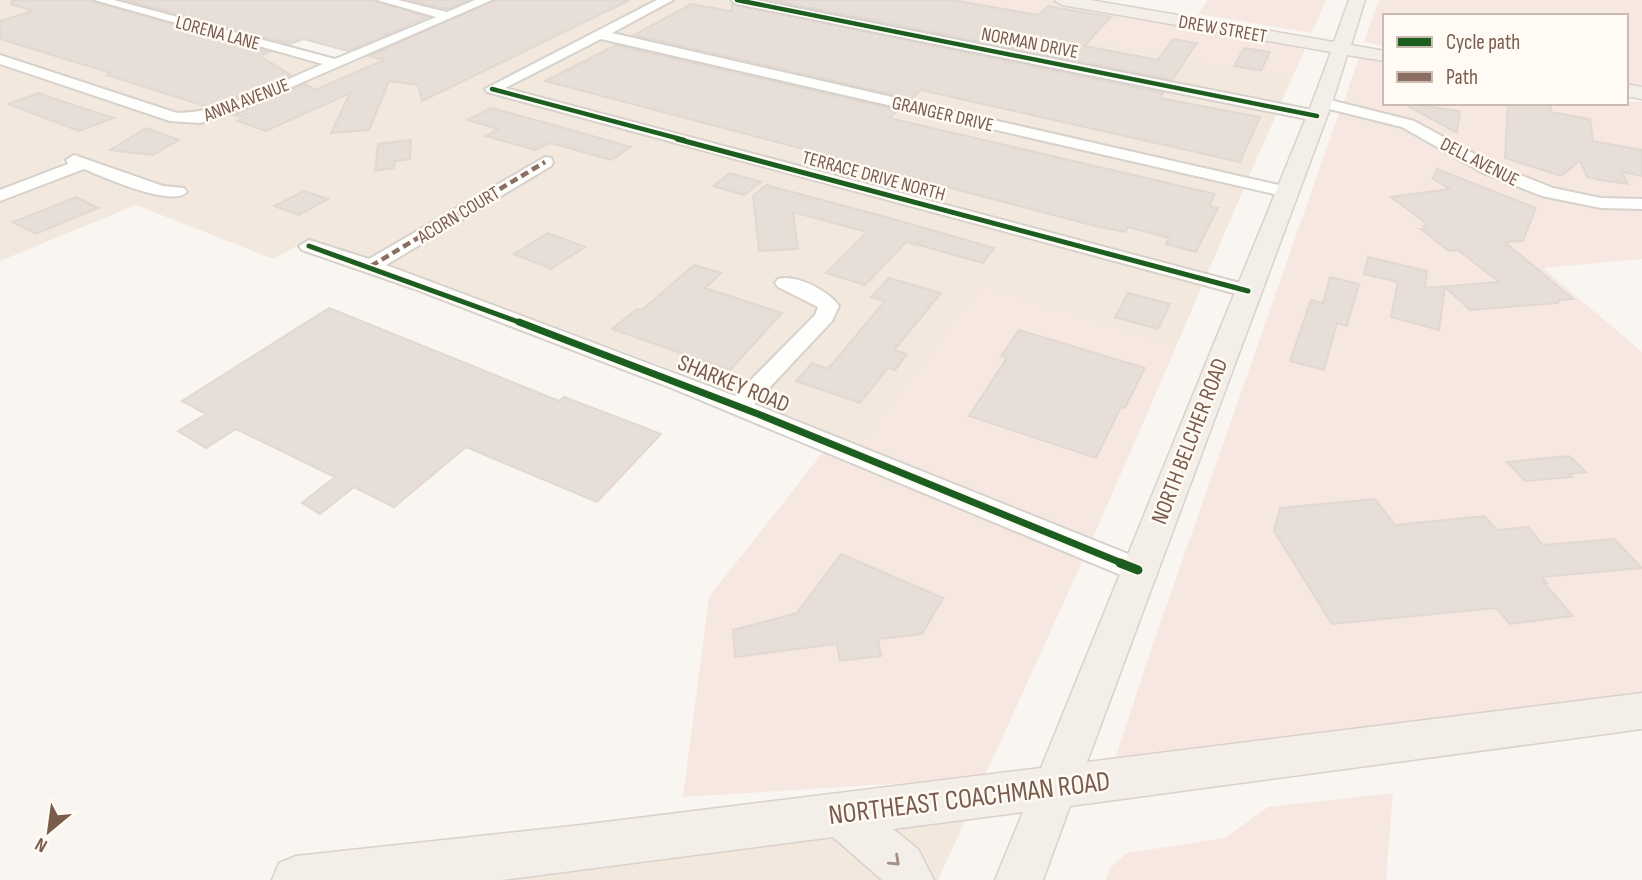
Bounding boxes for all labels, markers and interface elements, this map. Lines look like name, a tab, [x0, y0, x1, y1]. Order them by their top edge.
street label: DREW STREET	[1177, 10, 1269, 49]
street label: LORENA LANE	[173, 11, 262, 56]
legend	[1383, 14, 1628, 105]
street label: NORMAN DRIVE	[979, 23, 1080, 64]
text: Cycle path	[1446, 30, 1520, 55]
text: Path	[1446, 65, 1478, 90]
street label: ANNA AVENUE	[200, 74, 292, 128]
street label: GRANGER DRIVE	[890, 92, 996, 137]
street label: DELL AVENUE	[1436, 133, 1522, 192]
street label: TERRACE DRIVE NORTH	[799, 146, 948, 207]
street label: ACORN COURT	[413, 182, 504, 249]
street label: SHARKEY ROAD	[674, 349, 794, 419]
street label: NORTH BELCHER ROAD	[1145, 354, 1234, 528]
street label: NORTHEAST COACHMAN ROAD	[827, 765, 1112, 832]
north arrow	[14, 796, 84, 866]
text: N	[31, 832, 52, 857]
one-way arrow	[887, 853, 900, 865]

